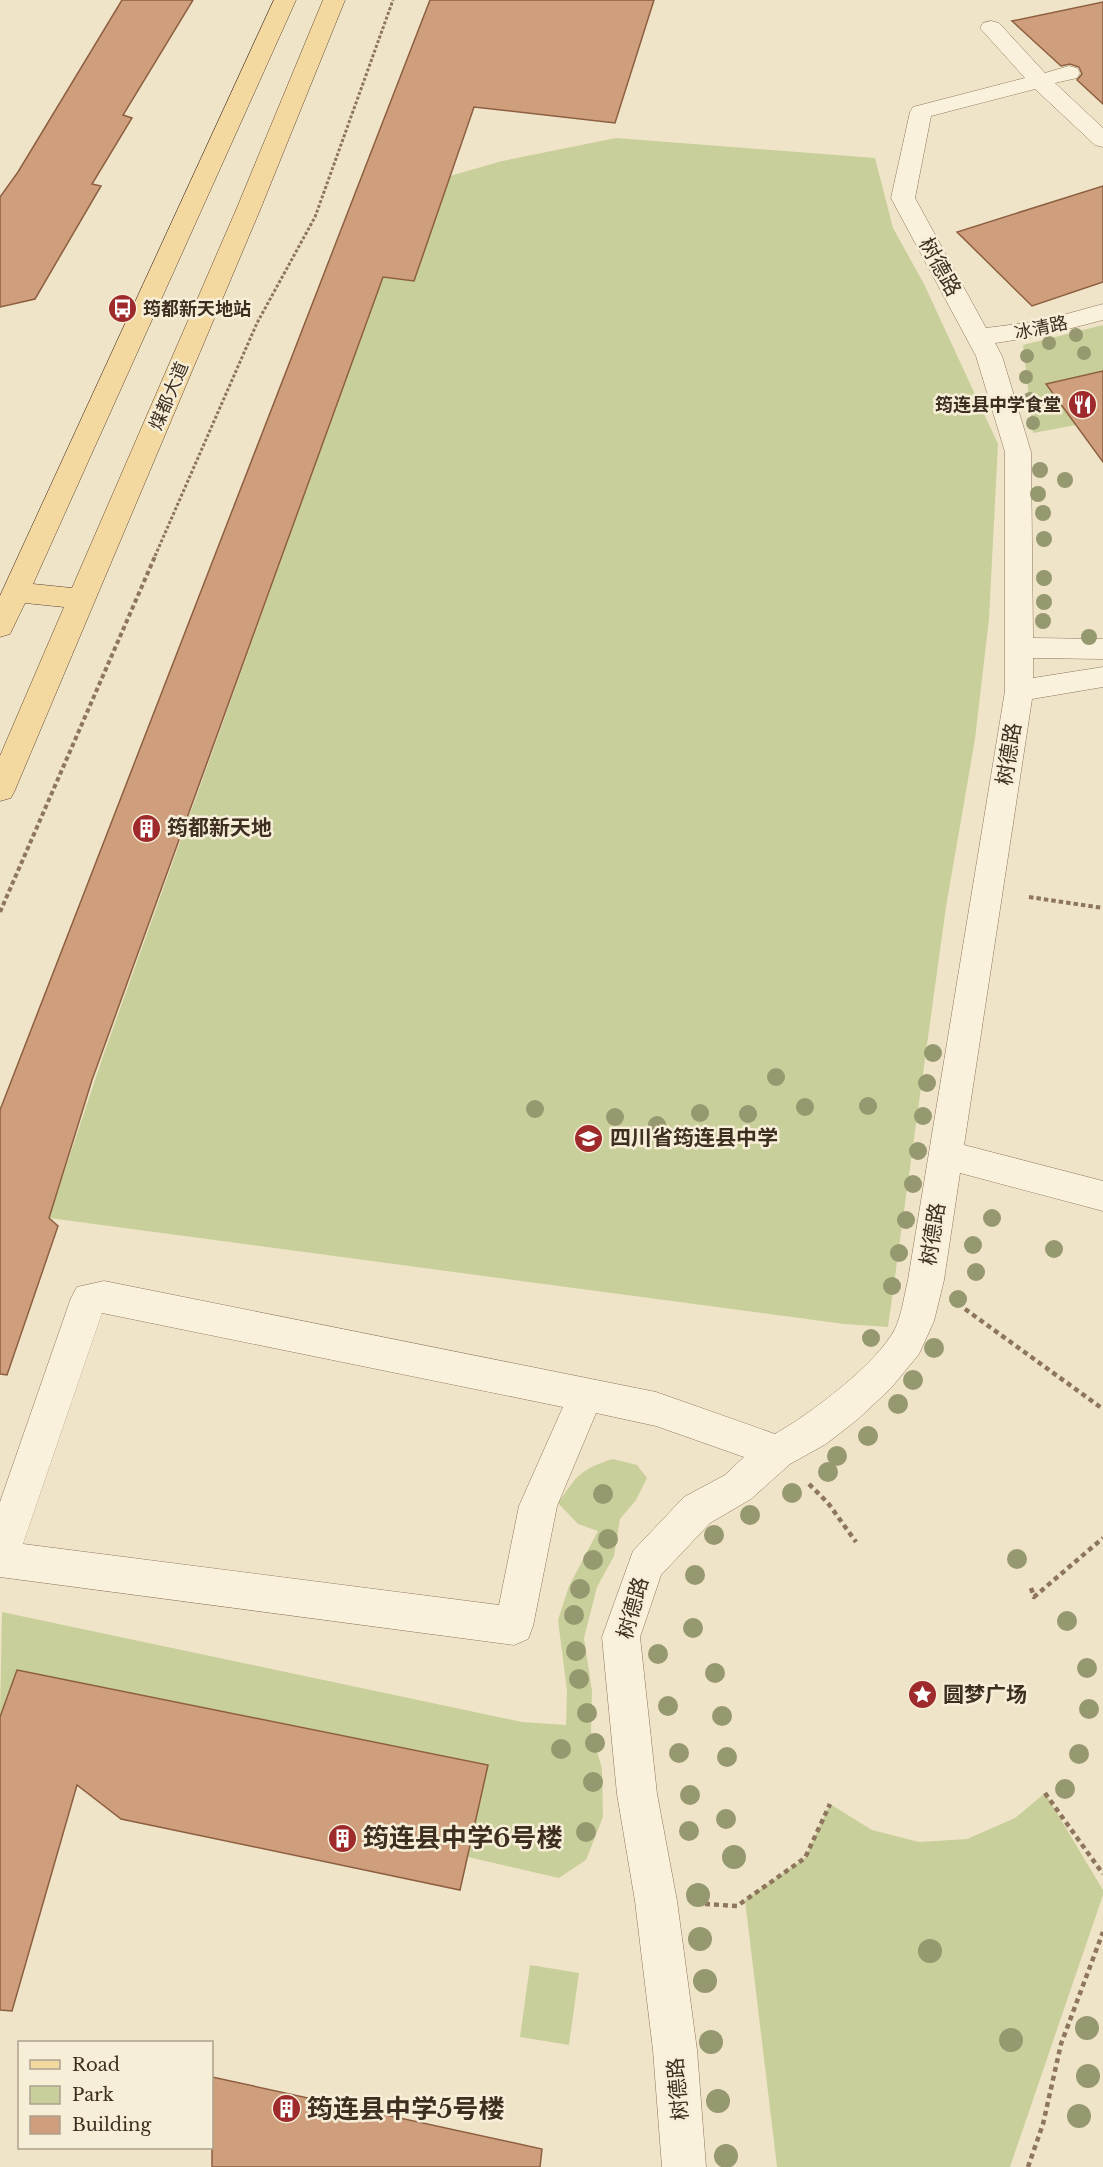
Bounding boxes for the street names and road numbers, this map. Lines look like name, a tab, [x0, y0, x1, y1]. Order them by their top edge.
street label: 树德路	[913, 233, 967, 301]
street label: 冰清路	[1012, 312, 1070, 344]
street label: 煤都大道	[145, 359, 193, 433]
street label: 树德路	[991, 721, 1027, 787]
street label: 树德路	[915, 1201, 951, 1267]
street label: 树德路	[612, 1574, 654, 1642]
street label: 树德路	[662, 2056, 694, 2122]

